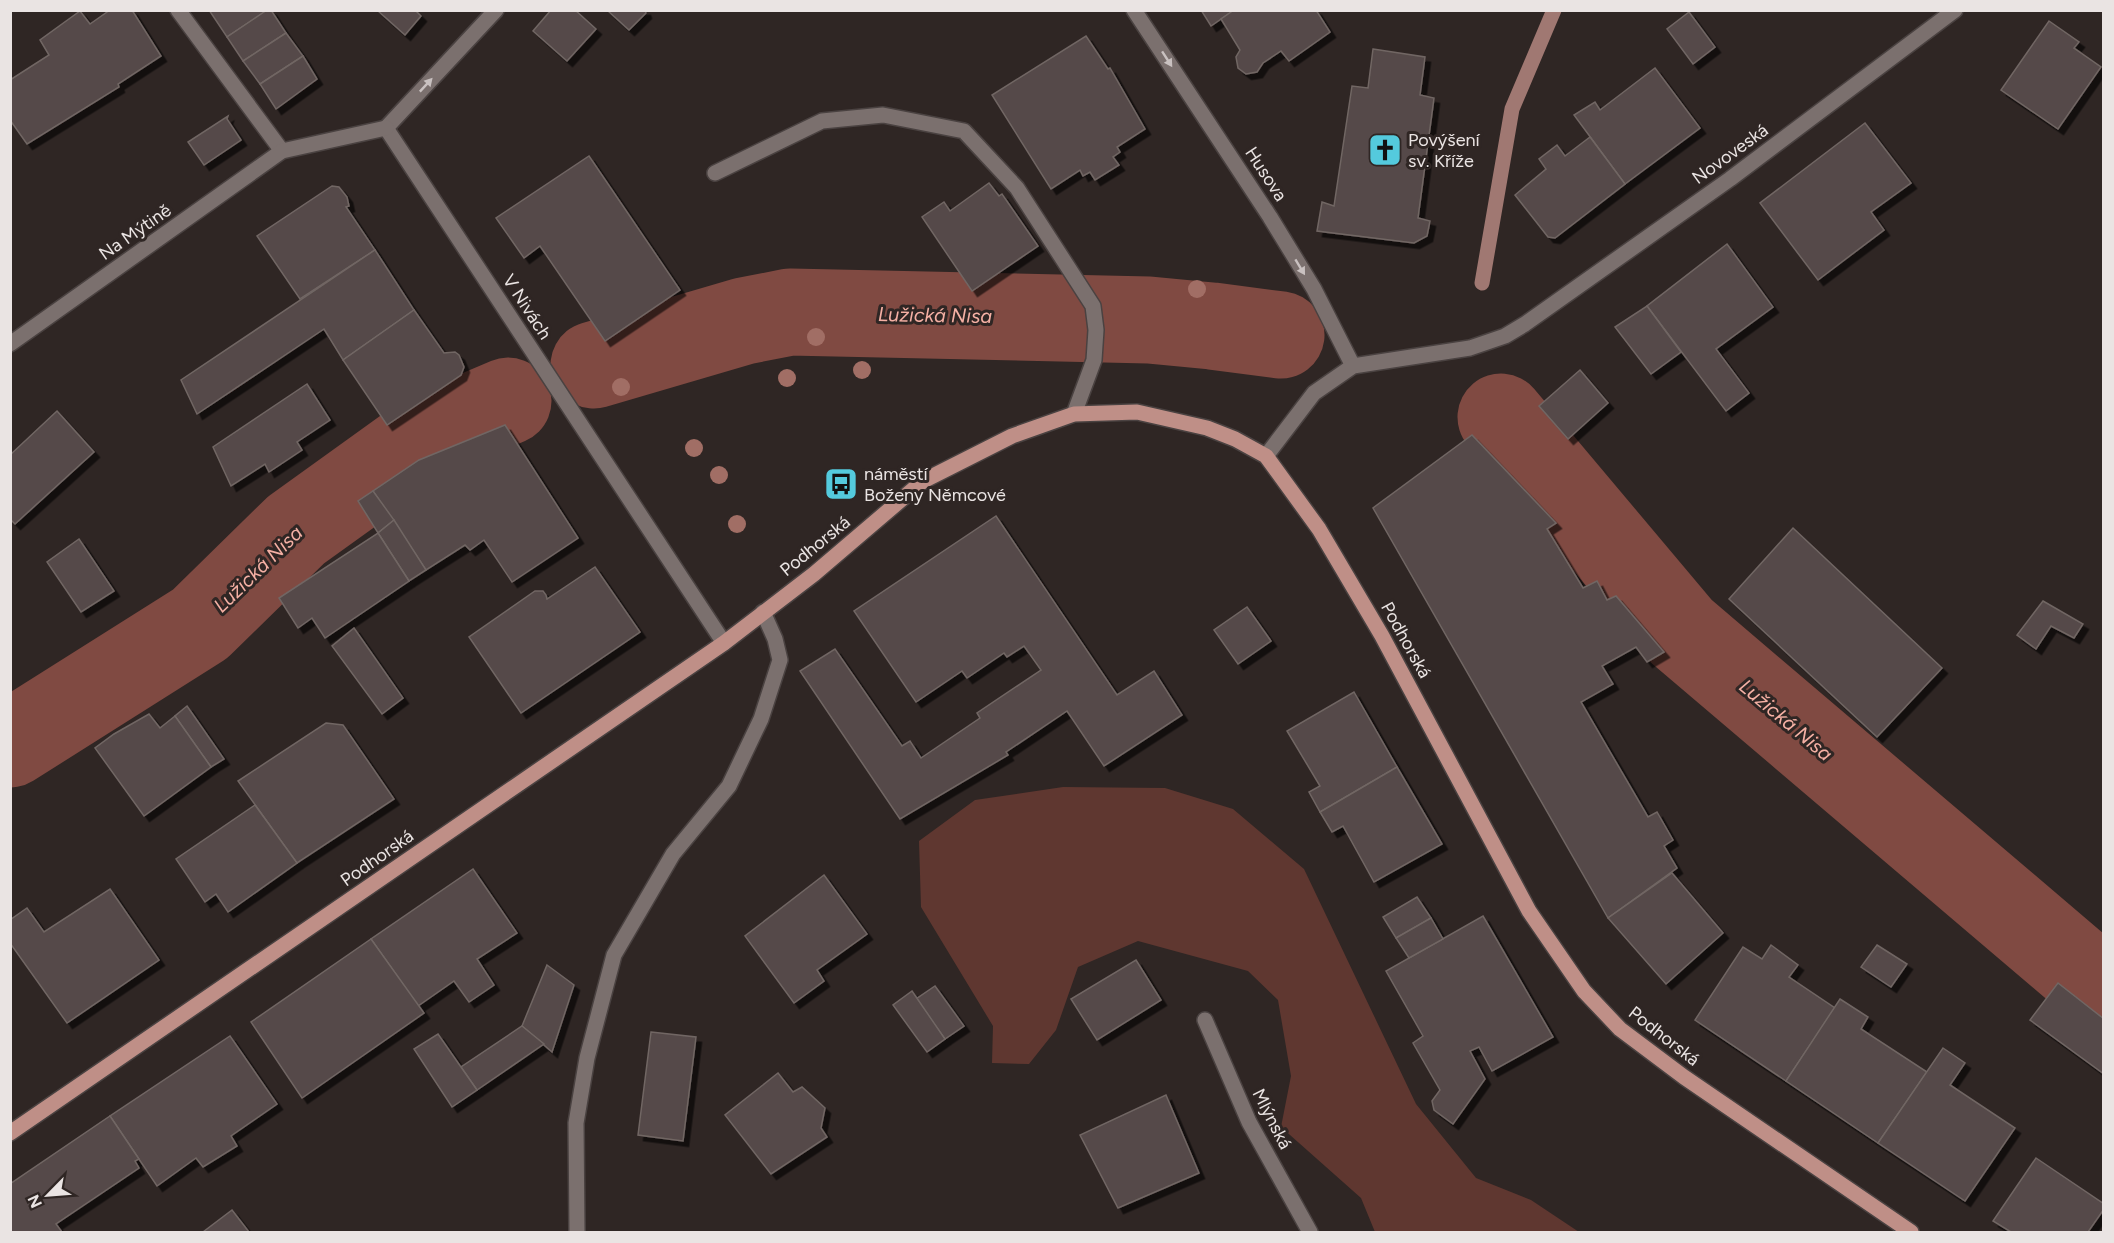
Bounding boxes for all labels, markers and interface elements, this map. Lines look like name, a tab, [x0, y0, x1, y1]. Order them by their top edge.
one-way arrow	[1161, 51, 1172, 68]
one-way arrow	[419, 78, 433, 93]
street label: Novoveská	[1688, 119, 1772, 189]
place label: Povýšení sv. Kříže	[1408, 129, 1481, 172]
church icon: Povýšení sv. Kříže	[1367, 132, 1403, 168]
street label: Husova	[1240, 143, 1292, 205]
street label: Na Mýtině	[95, 199, 175, 265]
one-way arrow	[1295, 259, 1306, 275]
street label: V Nivách	[498, 270, 556, 344]
water label: Lužická Nisa	[878, 302, 993, 328]
place label: náměstí Boženy Němcové	[864, 463, 1006, 506]
bus stop icon: náměstí Boženy Němcové	[823, 466, 859, 502]
street label: Podhorská	[775, 511, 855, 581]
water label: Lužická Nisa	[209, 520, 308, 617]
street label: Podhorská	[1376, 598, 1436, 682]
water label: Lužická Nisa	[1734, 674, 1838, 766]
street label: Podhorská	[336, 825, 418, 891]
street label: Podhorská	[1624, 1002, 1704, 1070]
street label: Mlýnská	[1247, 1085, 1297, 1153]
north arrow	[18, 1165, 78, 1225]
text: N	[24, 1192, 46, 1211]

